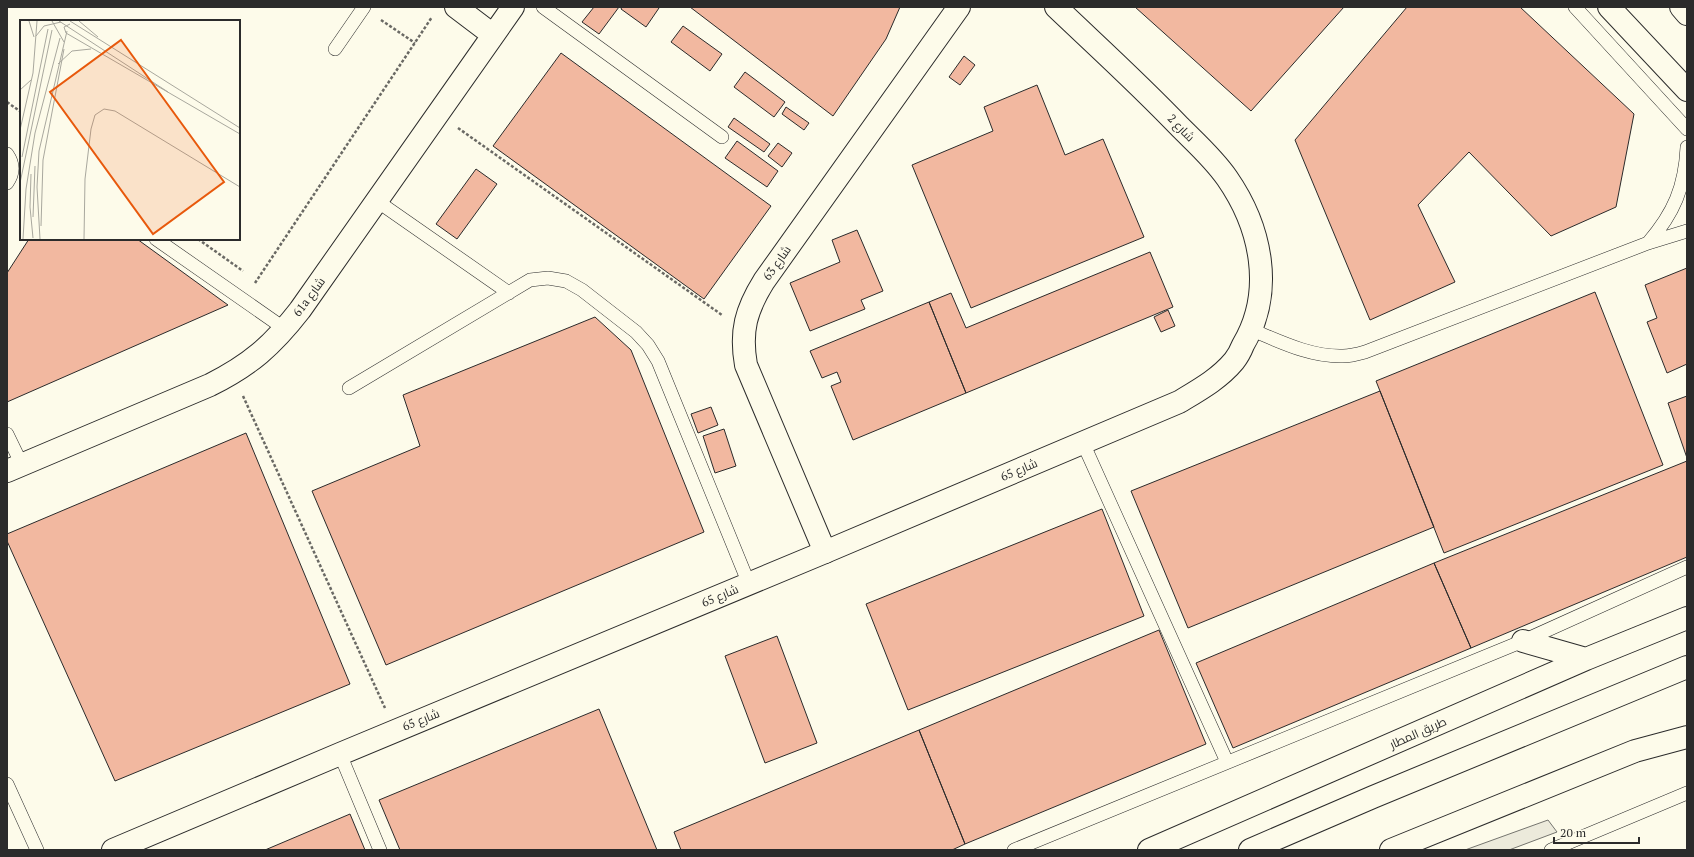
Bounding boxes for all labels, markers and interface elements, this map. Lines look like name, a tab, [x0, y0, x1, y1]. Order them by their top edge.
inset map	[20, 20, 240, 240]
street label: شارع 2	[1164, 111, 1198, 145]
street label: شارع 63	[759, 242, 795, 284]
street label: 61a شارع	[289, 274, 329, 320]
street label: شارع 65	[998, 455, 1040, 485]
street label: شارع 65	[699, 581, 741, 611]
street label: شارع 65	[400, 705, 442, 735]
street label: طريق المطار	[1386, 713, 1449, 752]
scale bar	[1554, 819, 1639, 845]
text: 20 m	[1560, 825, 1587, 840]

